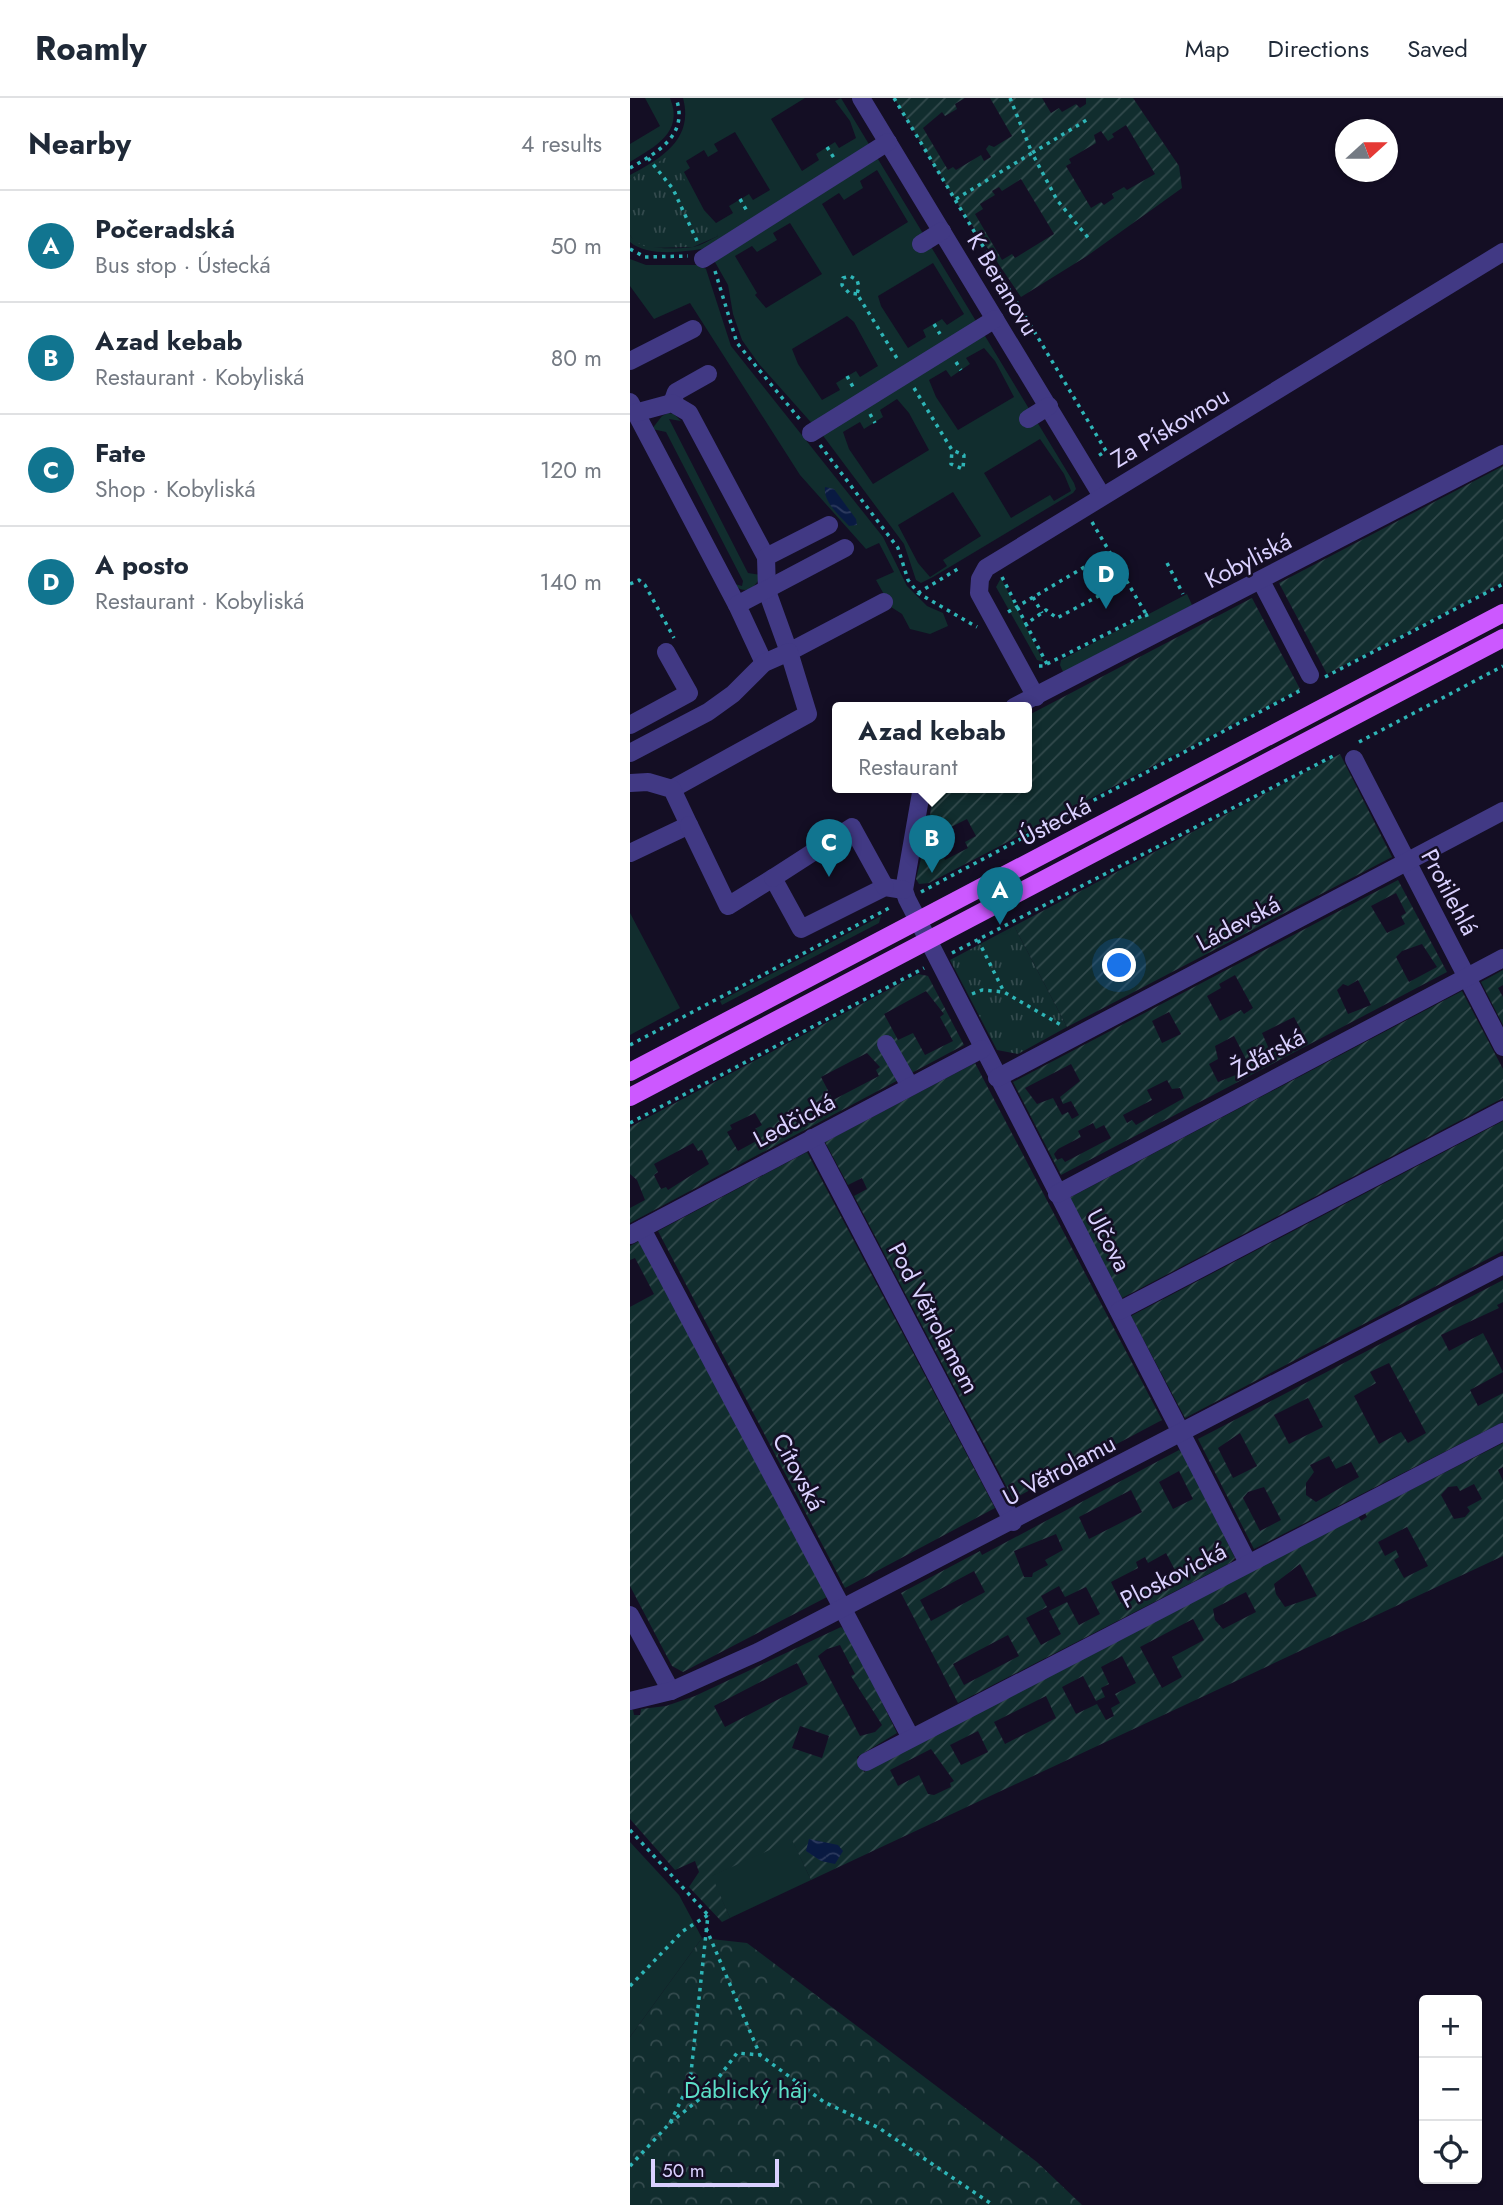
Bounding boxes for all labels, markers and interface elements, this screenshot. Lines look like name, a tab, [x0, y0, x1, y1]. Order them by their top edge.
text: Roamly	[35, 25, 147, 72]
text: Map	[1185, 31, 1230, 66]
text: Directions	[1268, 31, 1369, 66]
text: Saved	[1407, 31, 1468, 66]
north arrow	[1335, 119, 1398, 182]
text: Nearby	[28, 122, 131, 165]
text: 4 results	[521, 127, 602, 161]
text: Počeradská	[95, 210, 235, 248]
street label: K Beranovu	[958, 226, 1048, 342]
text: A	[43, 229, 59, 263]
text: 50 m	[550, 229, 602, 263]
text: Bus stop · Ústecká	[95, 248, 271, 282]
text: Azad kebab	[95, 322, 242, 360]
text: B	[43, 341, 59, 375]
text: 80 m	[551, 341, 602, 375]
text: Restaurant · Kobyliská	[95, 360, 304, 394]
street label: Za Pískovnou	[1104, 378, 1236, 476]
text: Fate	[95, 434, 146, 472]
text: C	[43, 453, 59, 487]
text: 120 m	[540, 453, 602, 487]
text: Shop · Kobyliská	[95, 472, 256, 506]
street label: Kobyliská	[1198, 523, 1298, 597]
text: A posto	[95, 546, 189, 584]
pin: D	[1083, 551, 1129, 609]
text: D	[43, 565, 59, 599]
text: 140 m	[540, 565, 602, 599]
text: Restaurant · Kobyliská	[95, 584, 304, 618]
popup	[832, 702, 1032, 793]
text: Azad kebab	[858, 712, 1006, 750]
text: Restaurant	[858, 750, 957, 784]
street label: Ústecká	[1013, 788, 1097, 854]
pin: B	[909, 815, 955, 873]
pin: C	[806, 819, 852, 877]
street label: Protilehlá	[1413, 843, 1487, 941]
pin: A	[977, 867, 1023, 925]
street label: Ládevská	[1190, 886, 1286, 960]
your location	[1102, 948, 1136, 982]
street label: Žďárská	[1225, 1019, 1311, 1087]
street label: Ledčická	[747, 1084, 841, 1156]
street label: Ulčova	[1078, 1202, 1140, 1278]
street label: Pod Větrolamem	[880, 1236, 988, 1400]
street label: U Větrolamu	[996, 1426, 1122, 1514]
street label: Cítovská	[764, 1427, 834, 1517]
street label: Ploskovická	[1114, 1533, 1232, 1617]
map controls	[1419, 1995, 1482, 2184]
button: +	[1419, 1995, 1482, 2058]
button: −	[1419, 2058, 1482, 2121]
park label: Ďáblický háj	[684, 2072, 808, 2107]
button: locate	[1419, 2121, 1482, 2184]
scale bar	[651, 2156, 779, 2188]
text: 50 m	[662, 2157, 705, 2184]

